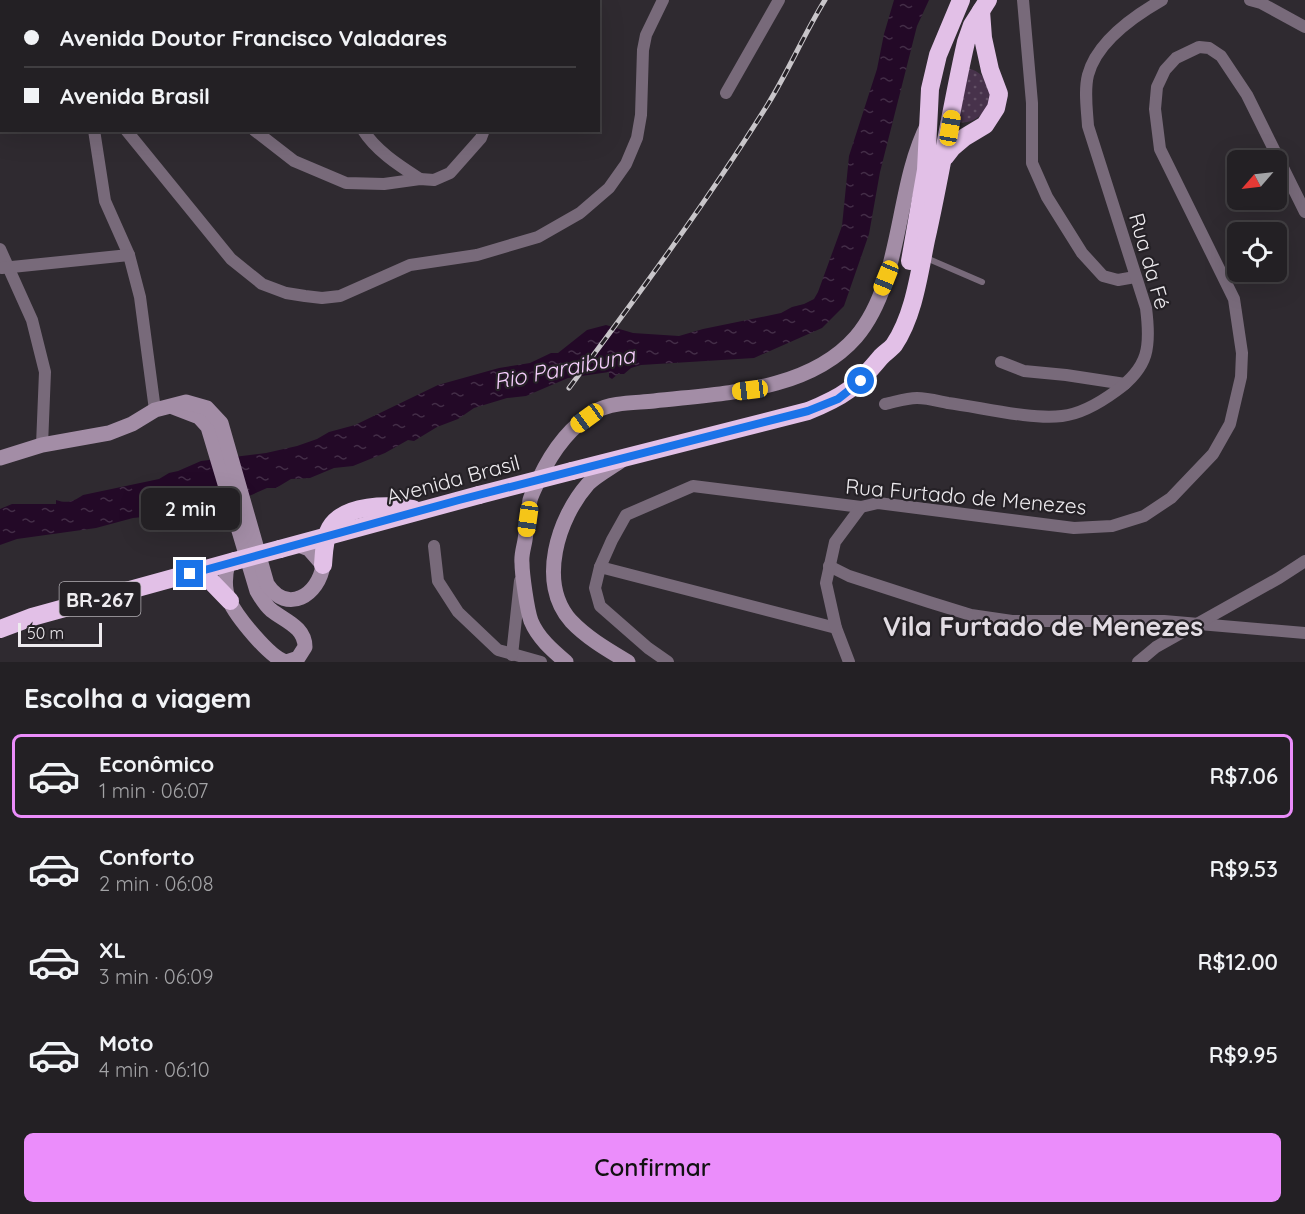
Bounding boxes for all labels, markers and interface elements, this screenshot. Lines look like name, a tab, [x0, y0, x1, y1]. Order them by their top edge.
text: Avenida Doutor Francisco Valadares	[60, 24, 447, 52]
text: Avenida Brasil	[60, 82, 210, 110]
car	[938, 109, 962, 147]
north arrow	[1227, 150, 1287, 210]
map controls	[1227, 150, 1287, 282]
street label: Rua da Fé	[1124, 210, 1176, 312]
button: locate	[1227, 222, 1287, 282]
car	[871, 258, 901, 298]
water label: Rio Paraibuna	[491, 340, 639, 395]
route start	[847, 367, 874, 394]
car	[731, 379, 769, 401]
car	[567, 400, 607, 436]
street label: Avenida Brasil	[383, 449, 523, 509]
street label: Rua Furtado de Menezes	[844, 473, 1088, 519]
callout: 2 min	[140, 487, 240, 529]
text: 2 min	[165, 496, 216, 521]
car	[517, 500, 539, 538]
route end	[176, 560, 203, 587]
road number: BR-267	[60, 582, 140, 616]
district label: Vila Furtado de Menezes	[883, 609, 1203, 643]
scale bar	[18, 620, 102, 648]
text: 50 m	[27, 623, 64, 643]
text: Escolha a viagem	[24, 681, 252, 715]
icon: car	[27, 749, 81, 803]
text: Econômico	[99, 750, 214, 778]
text: R$7.06	[1209, 762, 1278, 790]
text: 1 min · 06:07	[99, 778, 208, 803]
icon: car	[27, 842, 81, 896]
text: Conforto	[99, 843, 194, 871]
text: R$9.53	[1209, 855, 1278, 883]
text: 2 min · 06:08	[99, 871, 214, 896]
icon: car	[27, 935, 81, 989]
text: XL	[99, 936, 126, 964]
text: R$12.00	[1198, 948, 1278, 976]
text: 3 min · 06:09	[99, 964, 213, 989]
icon: car	[27, 1028, 81, 1082]
text: Moto	[99, 1029, 153, 1057]
text: R$9.95	[1209, 1041, 1278, 1069]
text: 4 min · 06:10	[99, 1057, 210, 1082]
button: Confirmar	[24, 1133, 1281, 1202]

